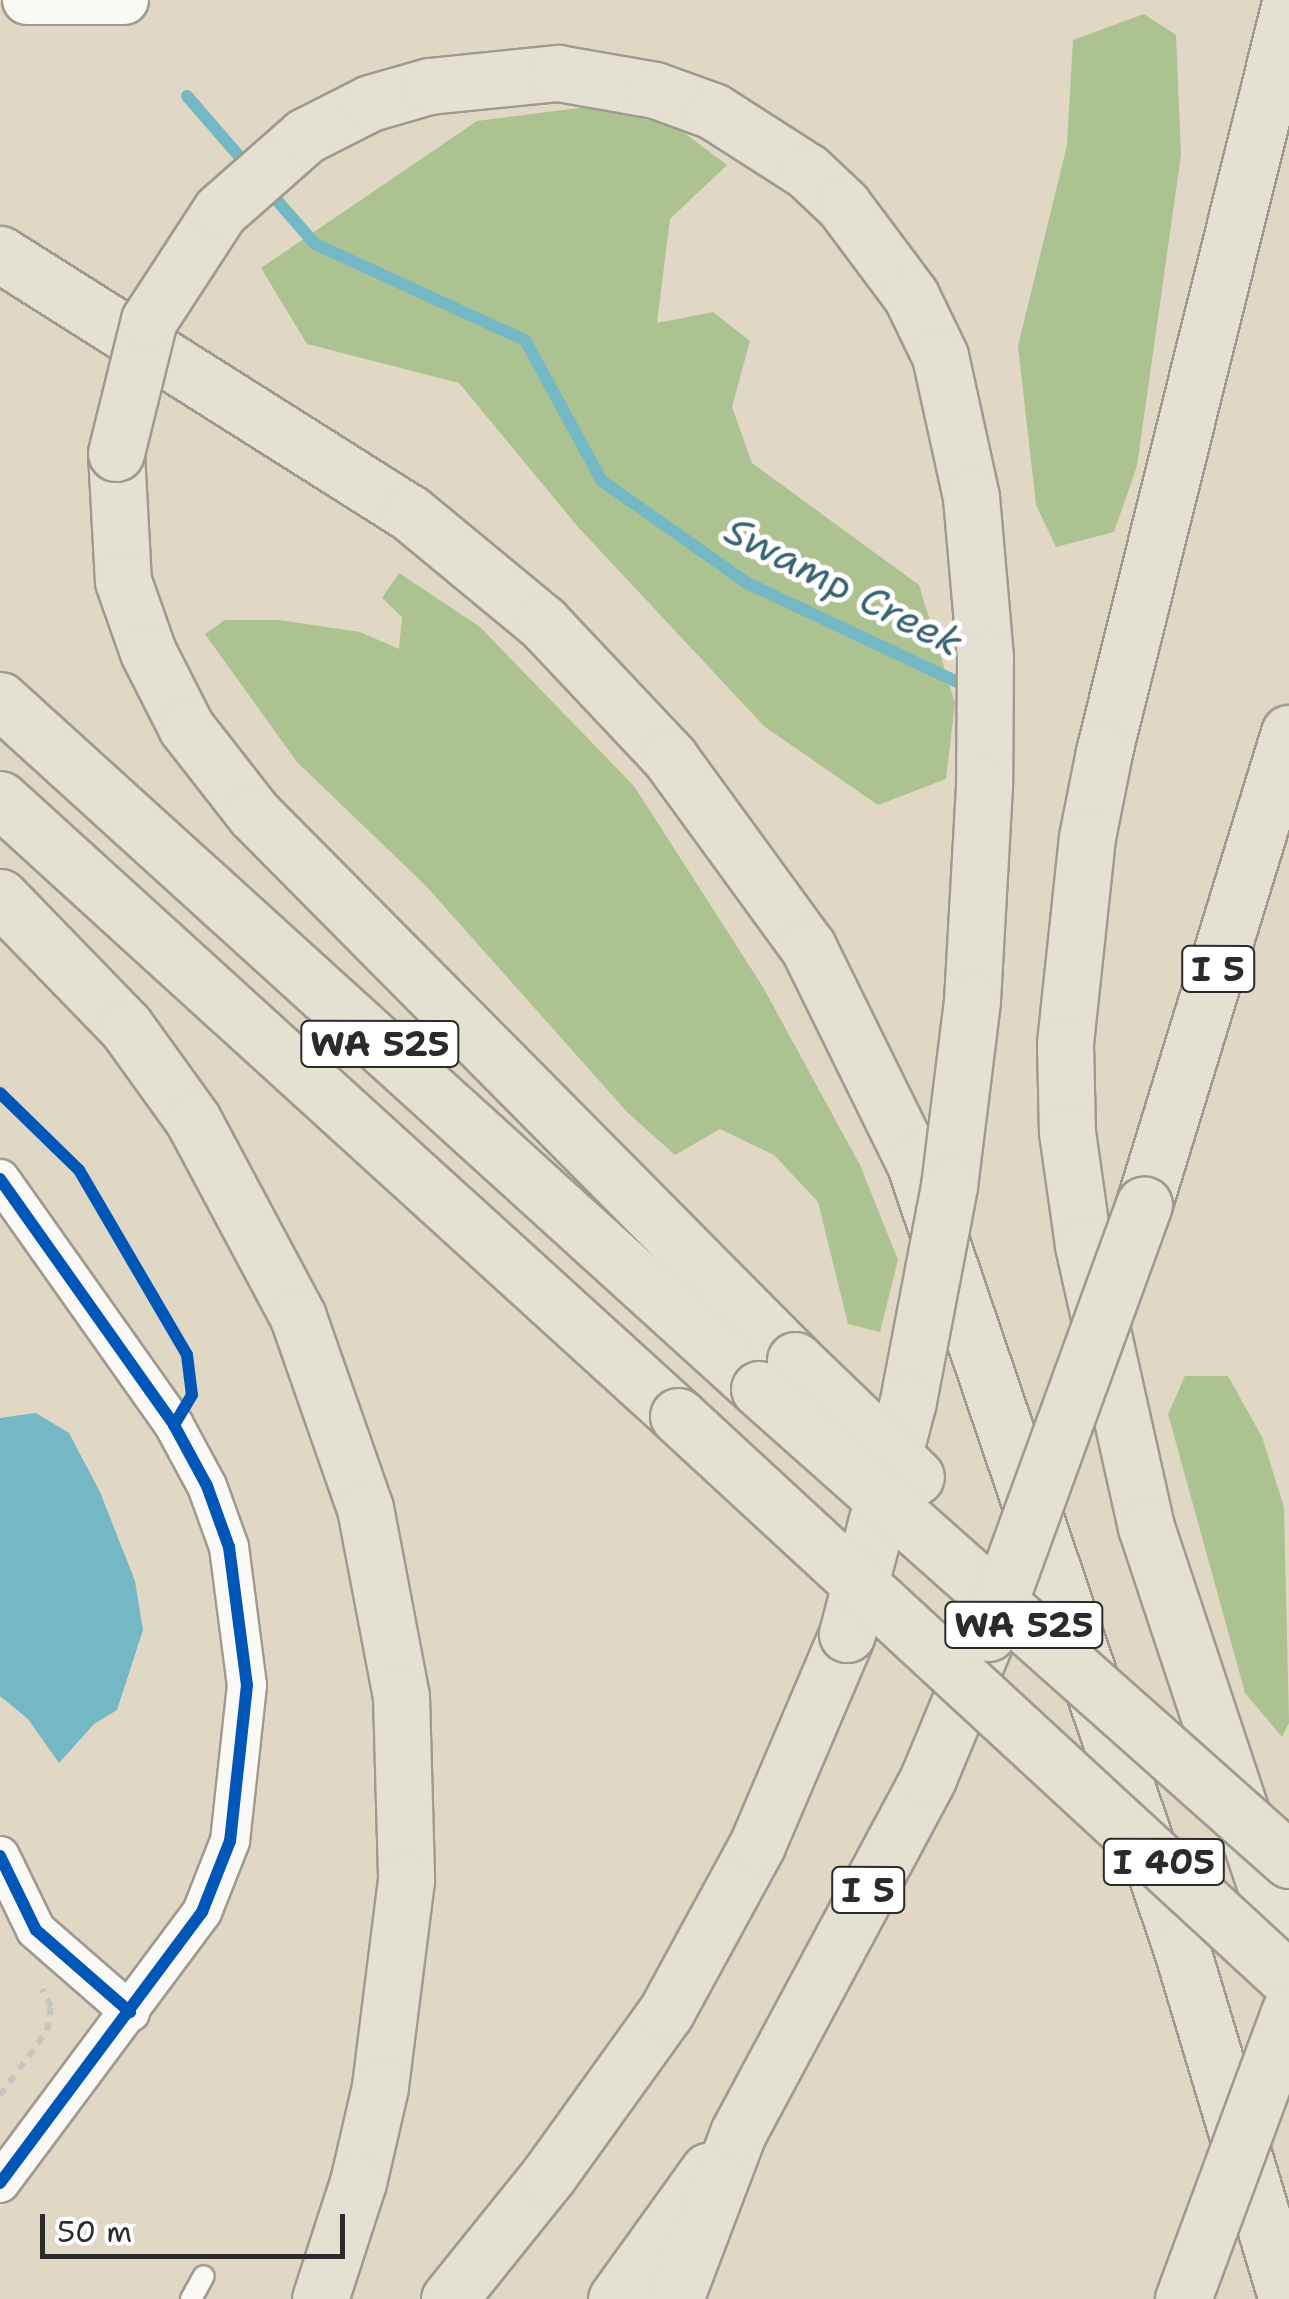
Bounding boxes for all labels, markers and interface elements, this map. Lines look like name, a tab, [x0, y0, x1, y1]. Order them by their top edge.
water label: Swamp Creek	[717, 506, 971, 666]
road number: I 5	[1180, 939, 1256, 999]
road number: WA 525	[300, 1014, 460, 1074]
road number: WA 525	[944, 1595, 1104, 1655]
road number: I 405	[1102, 1832, 1226, 1892]
road number: I 5	[830, 1860, 906, 1920]
scale bar	[45, 2194, 350, 2256]
text: 50 m	[57, 2211, 132, 2252]

